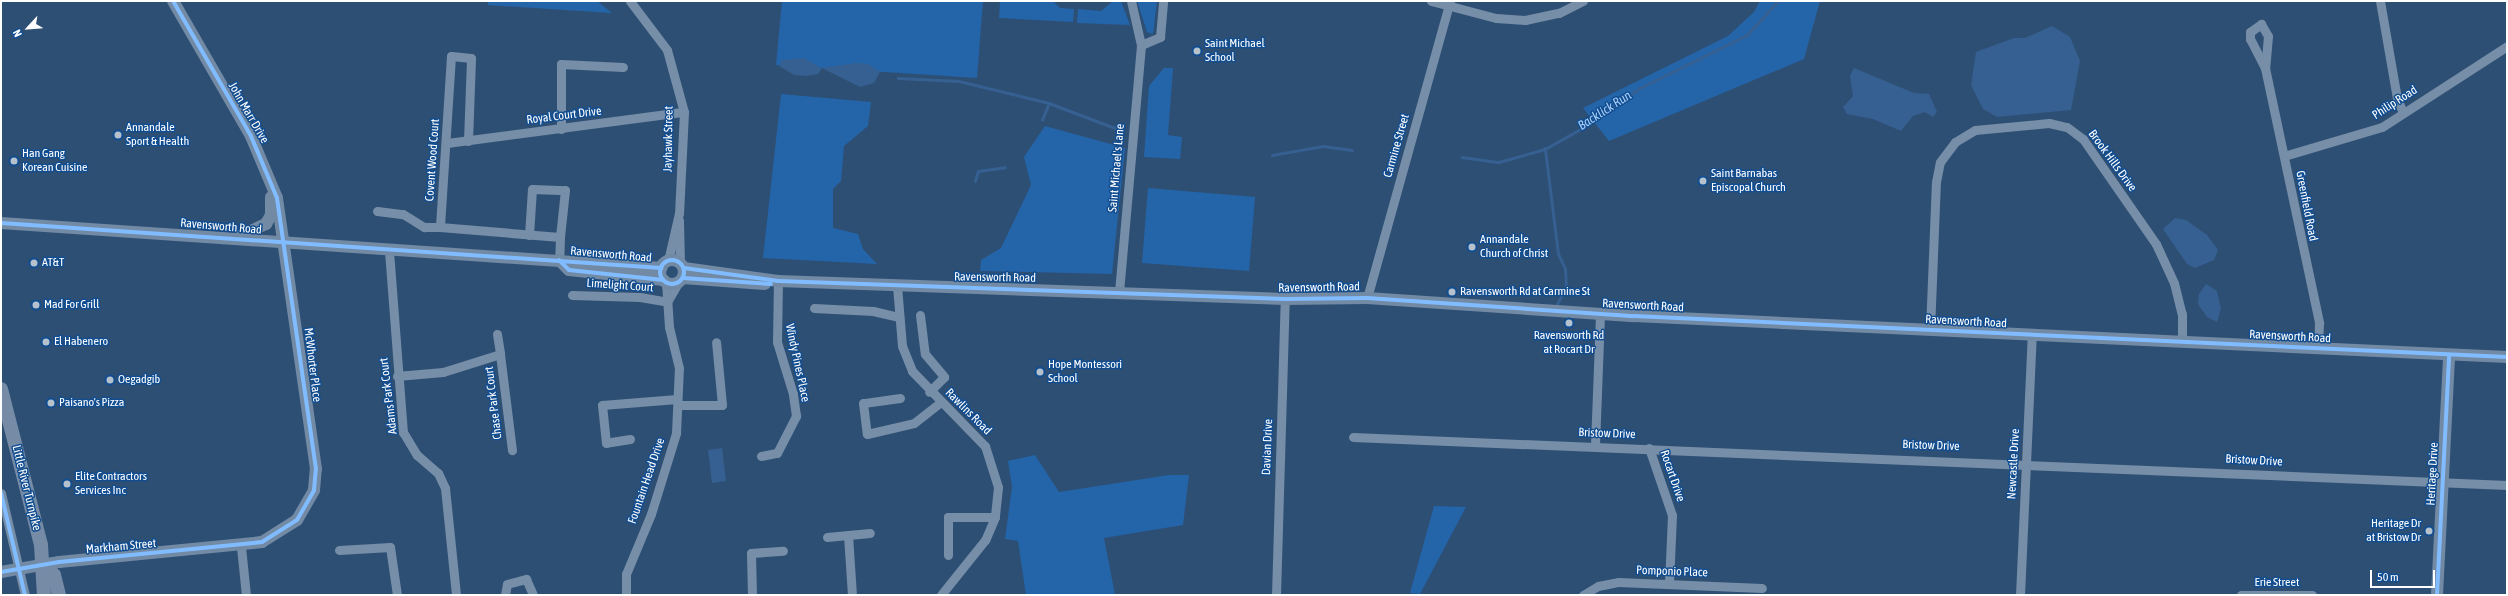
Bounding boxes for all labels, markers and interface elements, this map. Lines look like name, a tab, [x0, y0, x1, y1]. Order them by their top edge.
north arrow	[8, 8, 48, 48]
text: N	[10, 28, 24, 39]
place label: Saint Michael School	[1205, 37, 1265, 65]
marker: Saint Michael School	[1192, 46, 1202, 56]
street label: John Marr Drive	[225, 80, 271, 146]
street label: Philip Road	[2370, 83, 2420, 123]
water label: Backlick Run	[1575, 88, 1635, 134]
street label: Royal Court Drive	[526, 104, 602, 128]
street label: Jayhawk Street	[661, 106, 677, 172]
street label: Carmine Street	[1381, 113, 1413, 179]
street label: Covent Wood Court	[423, 118, 443, 202]
place label: Annandale Sport & Health	[126, 121, 189, 149]
street label: Saint Michael's Lane	[1106, 123, 1128, 213]
street label: Brook Hills Drive	[2085, 127, 2139, 195]
marker: Annandale Sport & Health	[113, 130, 123, 140]
place label: Han Gang Korean Cuisine	[22, 147, 88, 175]
marker: Han Gang Korean Cuisine	[9, 156, 19, 166]
place label: Saint Barnabas Episcopal Church	[1711, 167, 1786, 195]
street label: Greenfield Road	[2292, 170, 2320, 242]
marker: Saint Barnabas Episcopal Church	[1698, 176, 1708, 186]
street label: Ravensworth Road	[180, 216, 262, 238]
place label: Annandale Church of Christ	[1480, 233, 1548, 261]
marker: Annandale Church of Christ	[1467, 242, 1477, 252]
street label: Ravensworth Road	[570, 244, 652, 266]
place label: AT&T	[42, 256, 64, 270]
marker: AT&T	[29, 258, 39, 268]
street label: Ravensworth Road	[954, 270, 1036, 286]
street label: Limelight Court	[586, 276, 654, 296]
street label: Ravensworth Road	[1278, 280, 1360, 296]
place label: Ravensworth Rd at Carmine St	[1460, 285, 1590, 299]
marker: Ravensworth Rd at Carmine St	[1447, 287, 1457, 297]
street label: Ravensworth Road	[1602, 297, 1684, 315]
place label: Mad For Grill	[44, 298, 99, 312]
marker: Mad For Grill	[31, 300, 41, 310]
street label: Ravensworth Road	[1925, 313, 2007, 331]
marker: Ravensworth Rd at Rocart Dr	[1564, 318, 1574, 328]
street label: Windy Pines Place	[782, 323, 812, 403]
street label: McWhorter Place	[300, 327, 324, 403]
street label: Ravensworth Road	[2249, 328, 2331, 346]
place label: Ravensworth Rd at Rocart Dr	[1534, 329, 1604, 357]
place label: El Habenero	[54, 335, 108, 349]
marker: El Habenero	[41, 337, 51, 347]
street label: Adams Park Court	[377, 357, 401, 435]
place label: Hope Montessori School	[1048, 358, 1122, 386]
street label: Chase Park Court	[482, 366, 506, 440]
marker: Hope Montessori School	[1035, 367, 1045, 377]
place label: Oegadgib	[118, 373, 160, 387]
marker: Oegadgib	[105, 375, 115, 385]
street label: Rawlins Road	[942, 386, 994, 438]
place label: Paisano's Pizza	[59, 396, 124, 410]
marker: Paisano's Pizza	[46, 398, 56, 408]
street label: Davian Drive	[1260, 419, 1276, 475]
street label: Bristow Drive	[1578, 426, 1636, 442]
street label: Newcastle Drive	[2005, 428, 2023, 500]
street label: Fountain Head Drive	[626, 436, 668, 526]
street label: Bristow Drive	[1902, 438, 1960, 454]
street label: Heritage Drive	[2424, 442, 2442, 506]
street label: Little River Turnpike	[8, 444, 44, 532]
street label: Rocart Drive	[1656, 448, 1688, 504]
street label: Bristow Drive	[2225, 452, 2283, 470]
place label: Elite Contractors Services Inc	[75, 470, 147, 498]
marker: Elite Contractors Services Inc	[62, 479, 72, 489]
place label: Heritage Dr at Bristow Dr	[2366, 517, 2421, 545]
marker: Heritage Dr at Bristow Dr	[2424, 526, 2434, 536]
street label: Markham Street	[85, 537, 157, 557]
scale bar	[2372, 562, 2437, 588]
street label: Pomponio Place	[1636, 564, 1708, 580]
text: 50 m	[2377, 570, 2399, 584]
street label: Erie Street	[2255, 576, 2299, 590]

